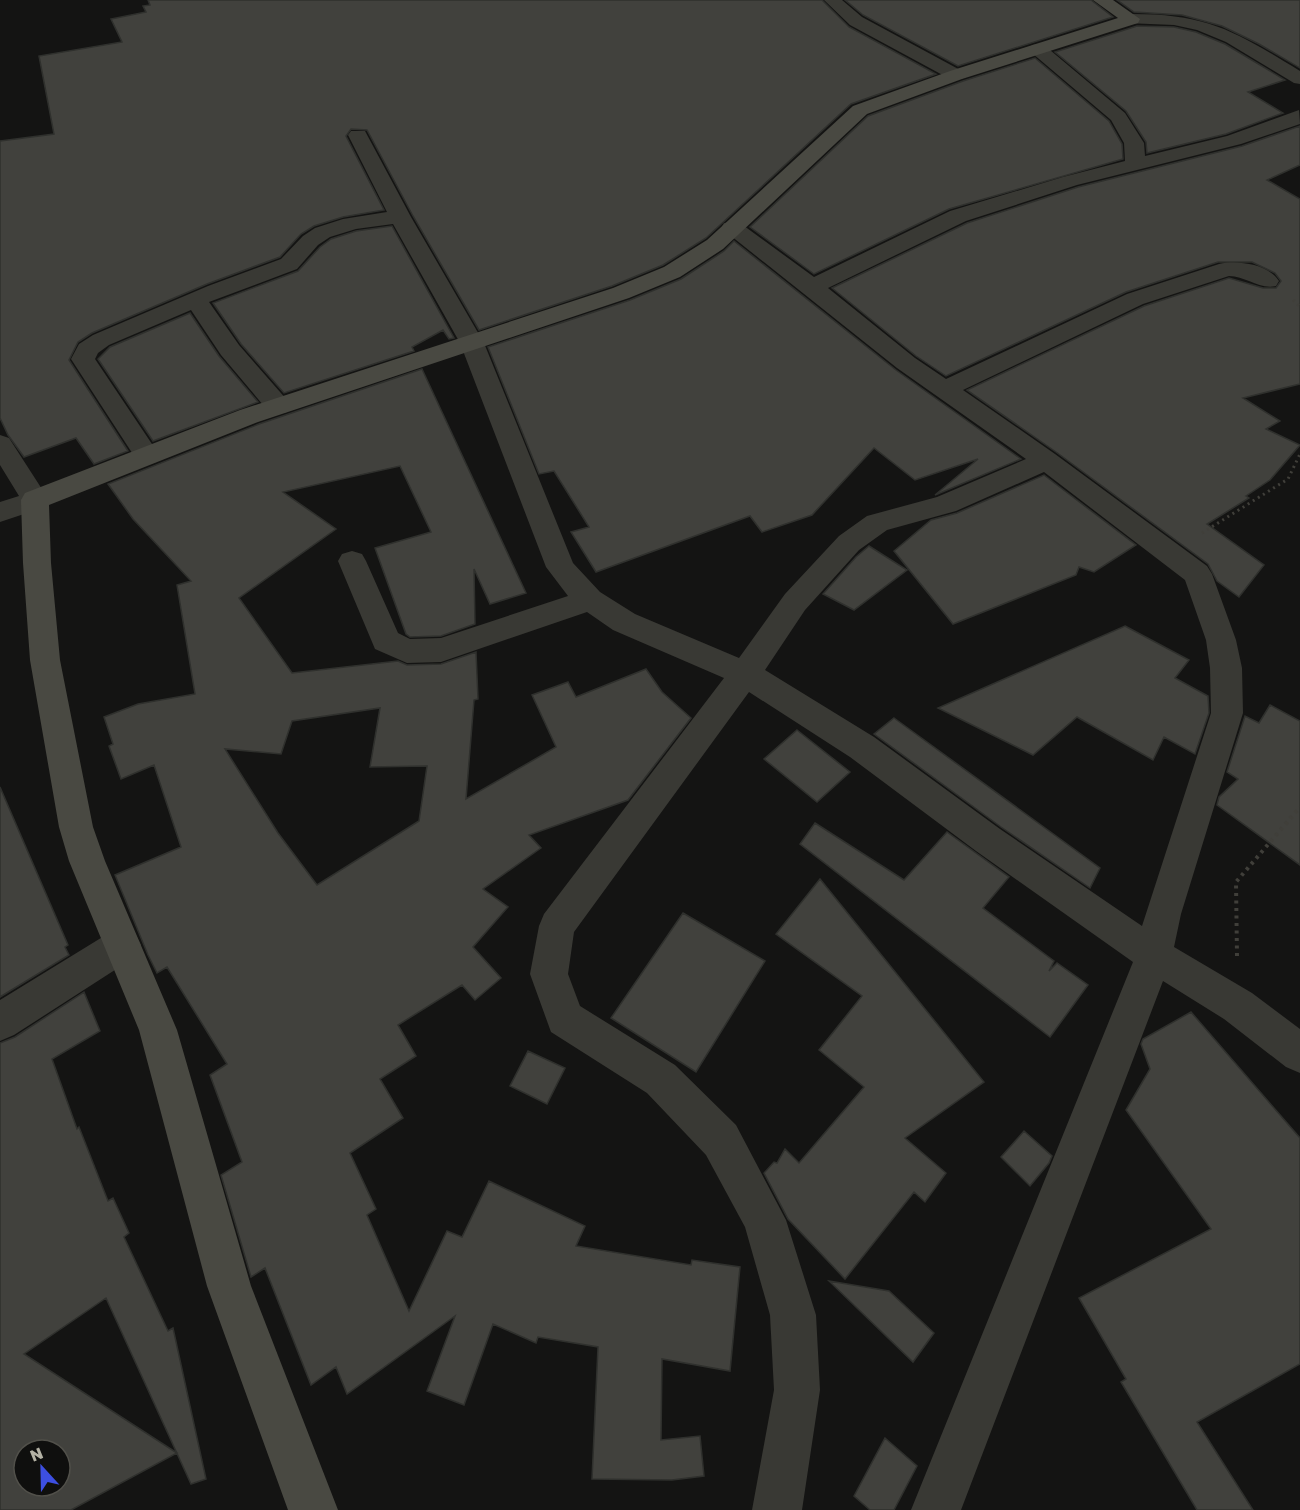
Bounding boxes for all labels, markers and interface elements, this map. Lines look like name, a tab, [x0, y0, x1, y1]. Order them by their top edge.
north arrow	[12, 1438, 72, 1498]
text: N	[27, 1443, 46, 1466]

